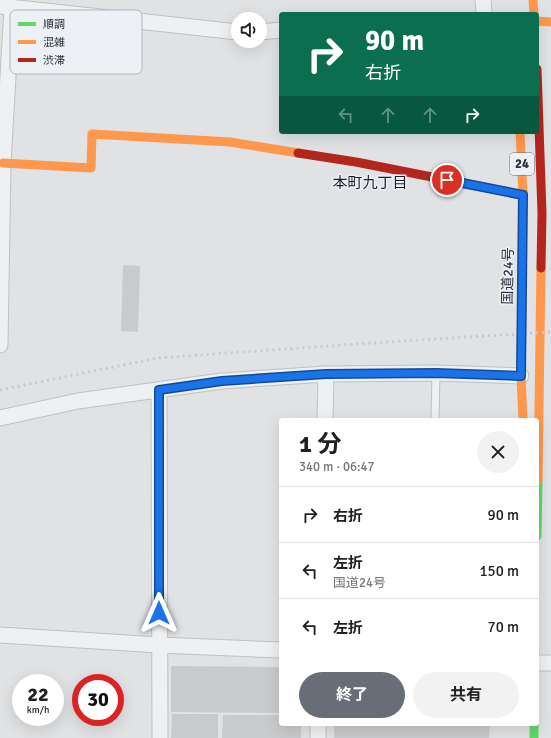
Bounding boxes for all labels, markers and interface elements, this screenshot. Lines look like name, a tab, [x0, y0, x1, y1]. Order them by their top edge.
legend	[10, 10, 142, 74]
map controls	[231, 12, 267, 48]
button: sound	[231, 12, 267, 48]
text: 順調	[43, 18, 65, 31]
text: 90 m	[365, 24, 424, 58]
icon: right	[299, 28, 351, 80]
text: 混雑	[43, 36, 65, 49]
text: 渋滞	[43, 54, 65, 67]
text: 右折	[365, 62, 401, 84]
icon: left	[335, 104, 357, 126]
icon: ahead	[377, 104, 399, 126]
icon: ahead	[419, 104, 441, 126]
icon: right	[461, 104, 483, 126]
road number: 24	[510, 153, 534, 175]
pin	[430, 163, 464, 197]
icon: arrive	[436, 169, 458, 191]
district label: 本町九丁目	[332, 174, 408, 192]
street label: 国道24号	[499, 247, 517, 305]
text: 1 分	[299, 429, 341, 459]
button: close	[477, 431, 519, 473]
text: 340 m · 06:47	[299, 459, 375, 475]
icon: right	[299, 504, 321, 526]
text: 90 m	[488, 506, 519, 524]
text: 右折	[333, 507, 363, 525]
text: 左折	[333, 554, 363, 572]
icon: left	[299, 560, 321, 582]
text: 150 m	[479, 562, 519, 580]
text: 国道24号	[333, 575, 386, 591]
position arrow	[138, 592, 180, 634]
icon: left	[299, 616, 321, 638]
text: 70 m	[488, 618, 519, 636]
text: 左折	[333, 619, 363, 637]
button: 終了	[299, 672, 405, 718]
button: 共有	[413, 672, 519, 718]
speed limit sign: 30	[72, 674, 124, 726]
text: 22	[27, 682, 49, 707]
text: km/h	[27, 704, 49, 716]

